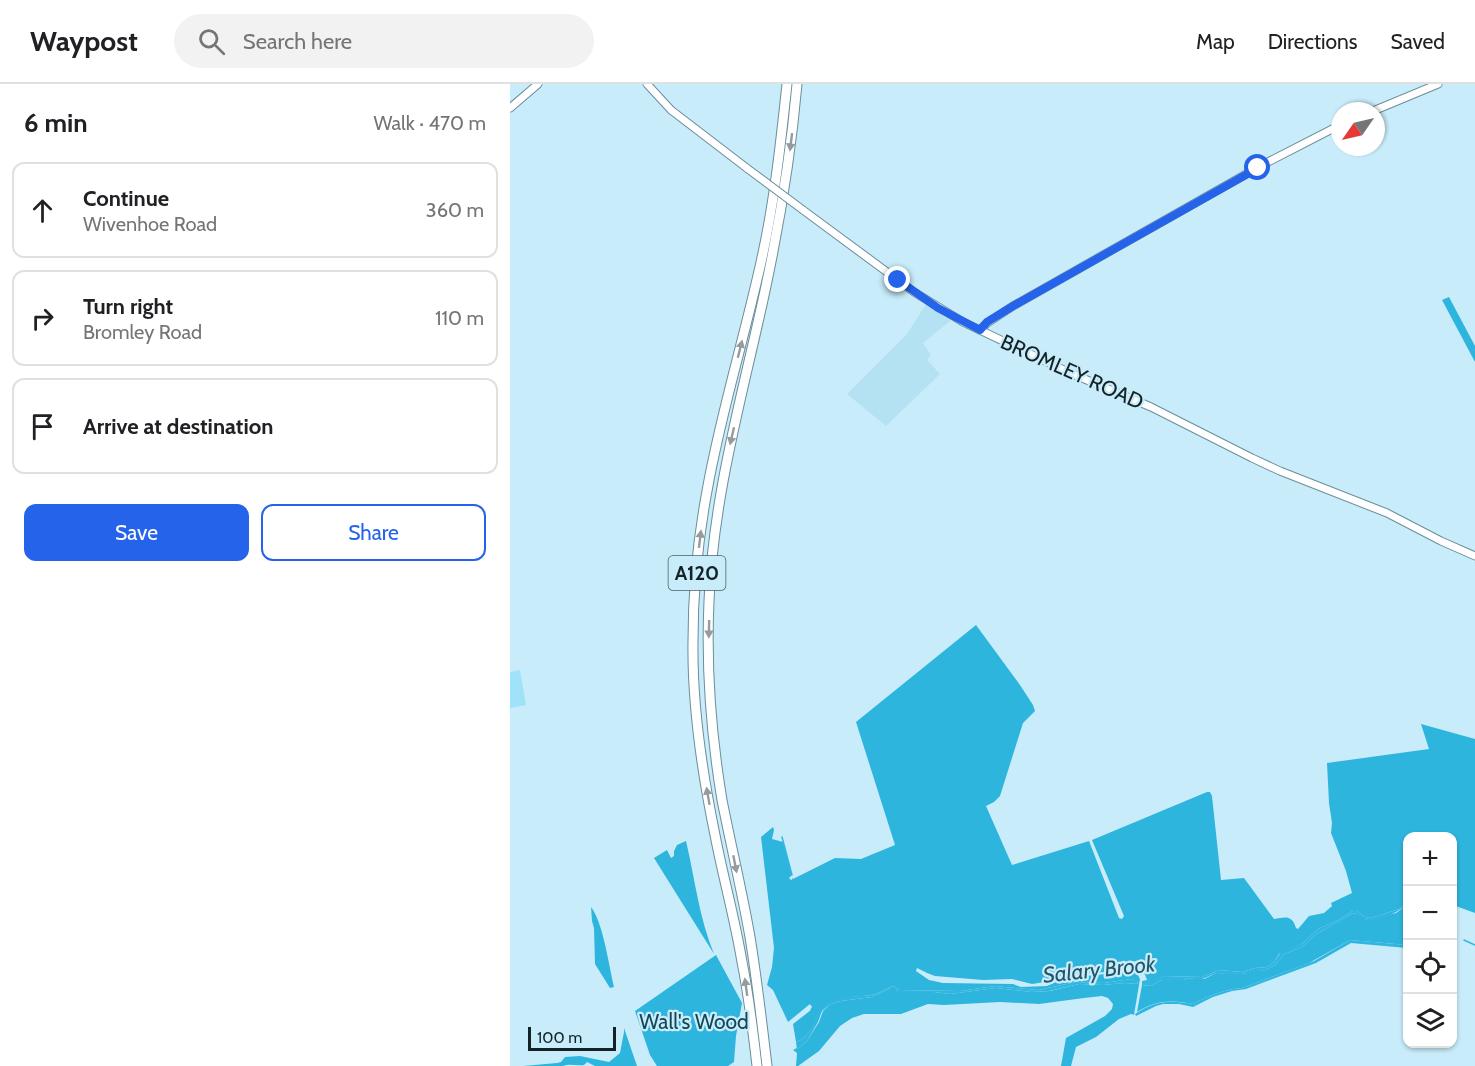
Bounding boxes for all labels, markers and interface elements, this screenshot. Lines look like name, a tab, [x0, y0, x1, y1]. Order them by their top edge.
search box	[174, 14, 594, 68]
text: Waypost	[30, 24, 138, 58]
icon: search	[195, 25, 228, 58]
text: Search here	[243, 28, 352, 55]
text: Map	[1196, 29, 1235, 54]
text: Directions	[1268, 29, 1357, 54]
text: Saved	[1390, 29, 1445, 54]
north arrow	[1331, 102, 1385, 156]
text: 6 min	[24, 107, 88, 139]
text: Walk · 470 m	[373, 111, 486, 135]
one-way arrow	[786, 133, 795, 152]
route start	[1244, 154, 1270, 180]
text: Continue	[83, 185, 169, 212]
icon: ahead	[26, 194, 59, 227]
text: 360 m	[426, 198, 484, 222]
text: Wivenhoe Road	[83, 212, 217, 236]
route end	[884, 266, 910, 292]
text: Turn right	[83, 293, 173, 320]
icon: right	[26, 302, 59, 335]
text: 110 m	[435, 306, 484, 330]
text: Bromley Road	[83, 320, 202, 344]
street label: BROMLEY ROAD	[997, 329, 1148, 414]
one-way arrow	[736, 340, 746, 358]
icon: arrive	[26, 410, 59, 443]
text: Arrive at destination	[83, 413, 273, 440]
one-way arrow	[727, 427, 737, 445]
button: Save	[24, 504, 249, 561]
button: Share	[261, 504, 486, 561]
one-way arrow	[695, 530, 705, 549]
road number: A120	[668, 556, 726, 590]
one-way arrow	[704, 620, 713, 639]
one-way arrow	[703, 786, 712, 805]
map controls	[1403, 832, 1457, 1048]
button: +	[1403, 832, 1457, 886]
one-way arrow	[731, 855, 740, 874]
button: −	[1403, 886, 1457, 940]
button: locate	[1403, 940, 1457, 994]
water label: Salary Brook	[1041, 950, 1157, 989]
one-way arrow	[742, 978, 751, 997]
button: layers	[1403, 994, 1457, 1048]
park label: Wall's Wood	[639, 1009, 749, 1034]
scale bar	[528, 1024, 616, 1052]
text: 100 m	[537, 1028, 582, 1047]

